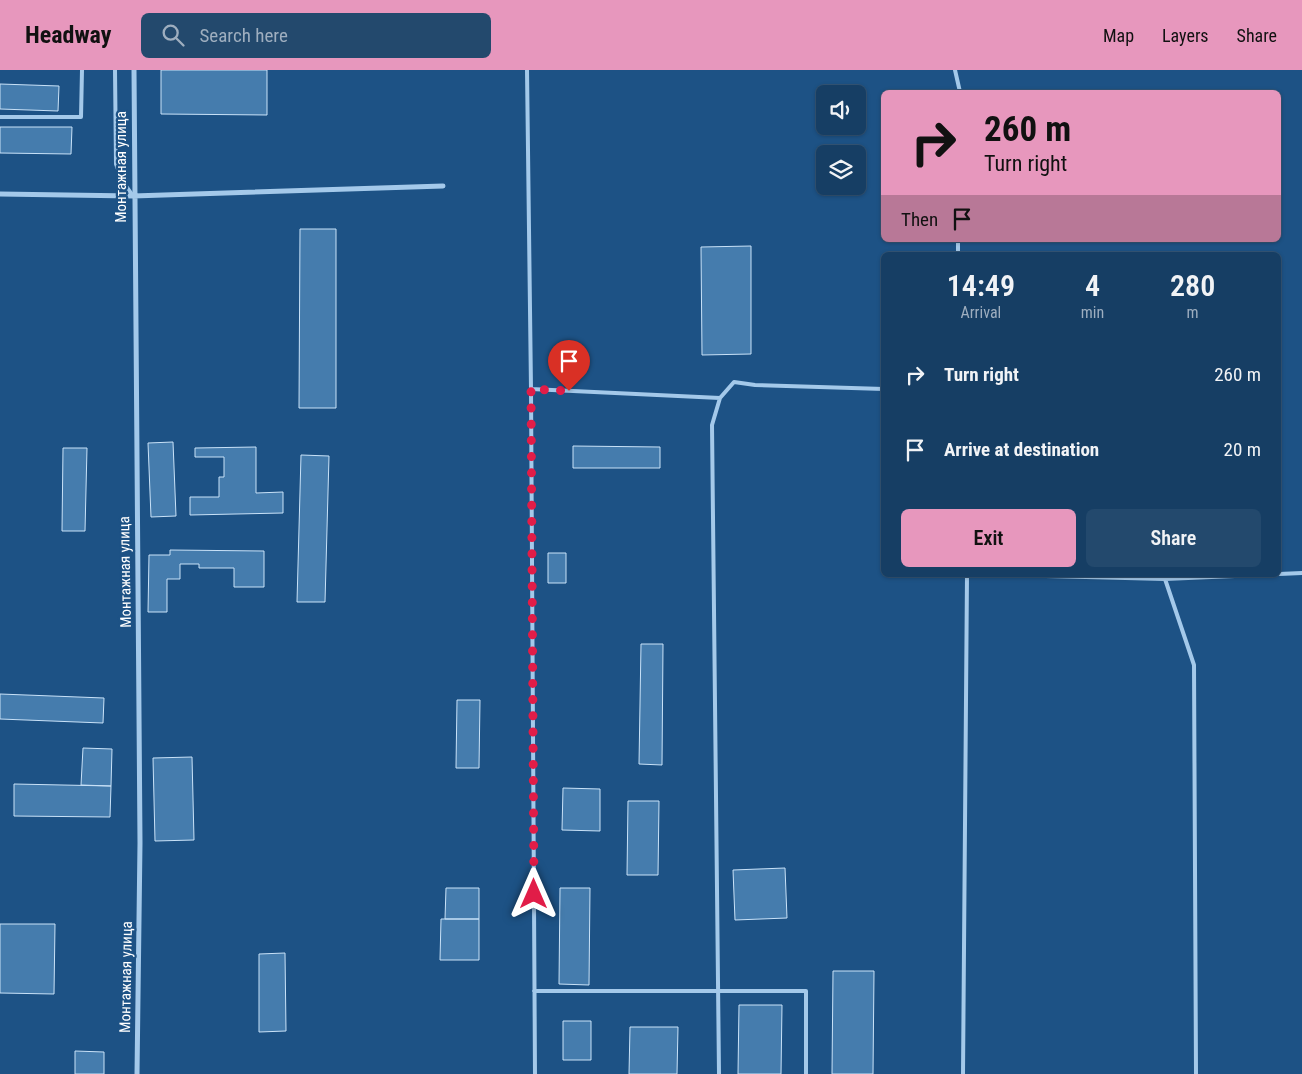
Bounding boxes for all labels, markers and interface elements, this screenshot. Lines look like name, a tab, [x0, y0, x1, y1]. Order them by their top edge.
search box	[141, 13, 491, 58]
text: Headway	[25, 21, 111, 49]
icon: search	[159, 21, 187, 49]
text: Search here	[199, 24, 288, 47]
text: Map	[1103, 25, 1134, 46]
text: Layers	[1162, 25, 1209, 46]
text: Share	[1237, 25, 1277, 46]
map controls	[816, 85, 866, 195]
button: sound	[816, 85, 866, 135]
text: 260 m	[984, 109, 1071, 150]
icon: right	[901, 110, 966, 175]
street label: Монтажная улица	[112, 111, 130, 223]
button: layers	[816, 145, 866, 195]
text: Turn right	[984, 151, 1067, 176]
icon: arrive	[948, 205, 976, 233]
text: Then	[901, 208, 938, 231]
text: 14:49	[947, 268, 1015, 303]
text: 4	[1085, 268, 1100, 303]
text: 280	[1170, 268, 1215, 303]
text: Arrival	[961, 303, 1001, 322]
text: min	[1081, 303, 1104, 322]
text: m	[1187, 303, 1199, 322]
pin	[548, 340, 590, 391]
icon: arrive	[555, 347, 583, 375]
icon: right	[901, 361, 929, 389]
text: Turn right	[944, 363, 1019, 386]
text: 260 m	[1214, 363, 1261, 386]
icon: arrive	[901, 436, 929, 464]
text: Arrive at destination	[944, 438, 1099, 461]
text: 20 m	[1224, 438, 1261, 461]
button: Exit	[901, 509, 1076, 567]
button: Share	[1086, 509, 1261, 567]
street label: Монтажная улица	[115, 516, 135, 628]
position arrow	[507, 867, 559, 919]
street label: Монтажная улица	[116, 921, 136, 1033]

